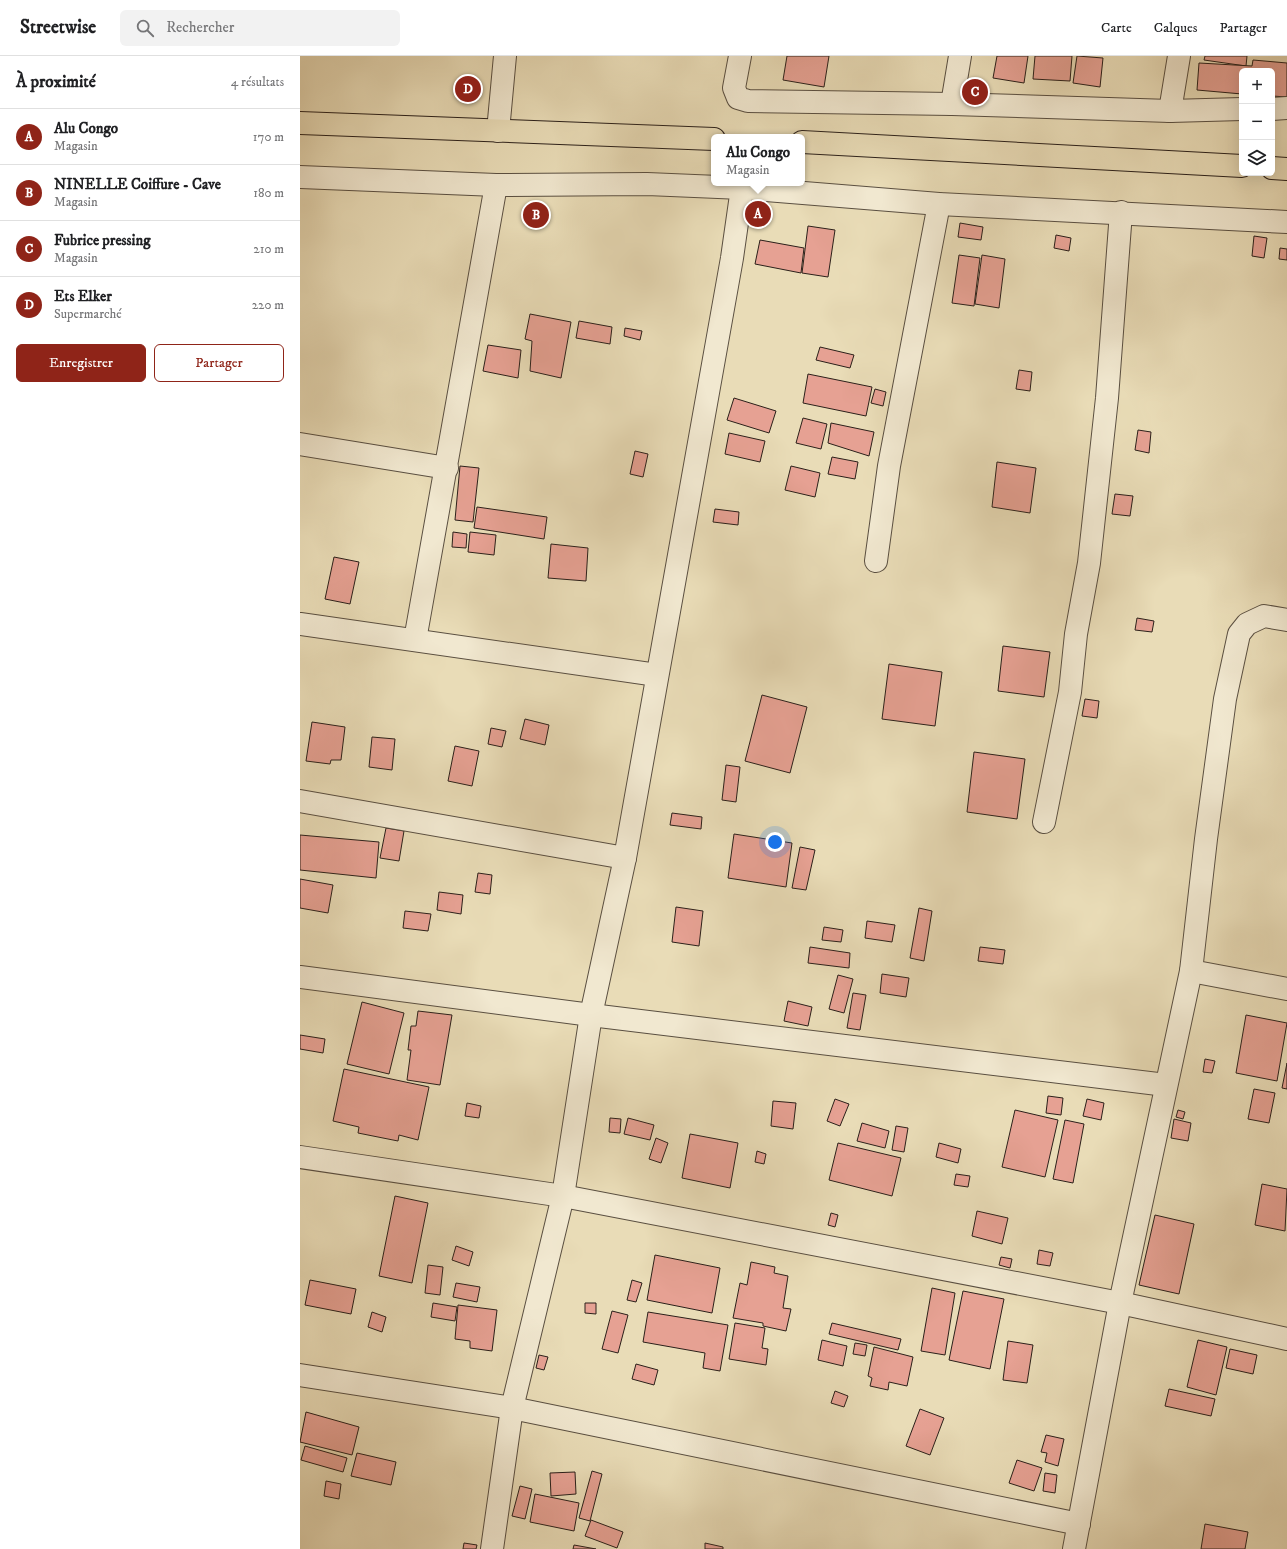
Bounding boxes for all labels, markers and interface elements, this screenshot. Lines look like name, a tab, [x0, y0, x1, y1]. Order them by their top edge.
search box	[120, 10, 400, 46]
text: Streetwise	[20, 16, 96, 39]
icon: search	[134, 17, 156, 39]
text: Rechercher	[166, 18, 234, 37]
text: Carte	[1101, 19, 1132, 37]
text: Calques	[1154, 19, 1197, 37]
text: Partager	[1219, 19, 1267, 37]
map controls	[1239, 68, 1275, 176]
button: +	[1239, 68, 1275, 104]
text: À proximité	[16, 71, 96, 93]
text: 4 résultats	[231, 74, 284, 90]
pin: D	[455, 74, 481, 104]
pin: C	[962, 77, 988, 107]
button: −	[1239, 104, 1275, 140]
text: Alu Congo	[54, 119, 118, 138]
text: A	[25, 129, 33, 145]
text: 170 m	[253, 129, 284, 145]
popup	[711, 134, 805, 186]
text: Magasin	[54, 138, 98, 154]
button: layers	[1239, 140, 1275, 176]
text: Alu Congo	[726, 143, 790, 162]
text: Magasin	[726, 162, 770, 178]
text: NINELLE Coiffure - Cave	[54, 175, 221, 194]
text: B	[25, 185, 33, 201]
text: 180 m	[253, 185, 284, 201]
text: Magasin	[54, 194, 98, 210]
pin: A	[745, 199, 771, 229]
pin: B	[523, 200, 549, 230]
text: Fubrice pressing	[54, 231, 151, 250]
text: C	[25, 241, 33, 257]
text: 210 m	[253, 241, 284, 257]
text: Magasin	[54, 250, 98, 266]
text: Ets Elker	[54, 287, 112, 306]
text: D	[24, 297, 34, 313]
text: 220 m	[252, 297, 284, 313]
text: Supermarché	[54, 306, 122, 322]
button: Enregistrer	[16, 344, 146, 382]
button: Partager	[154, 344, 284, 382]
your location	[765, 832, 785, 852]

